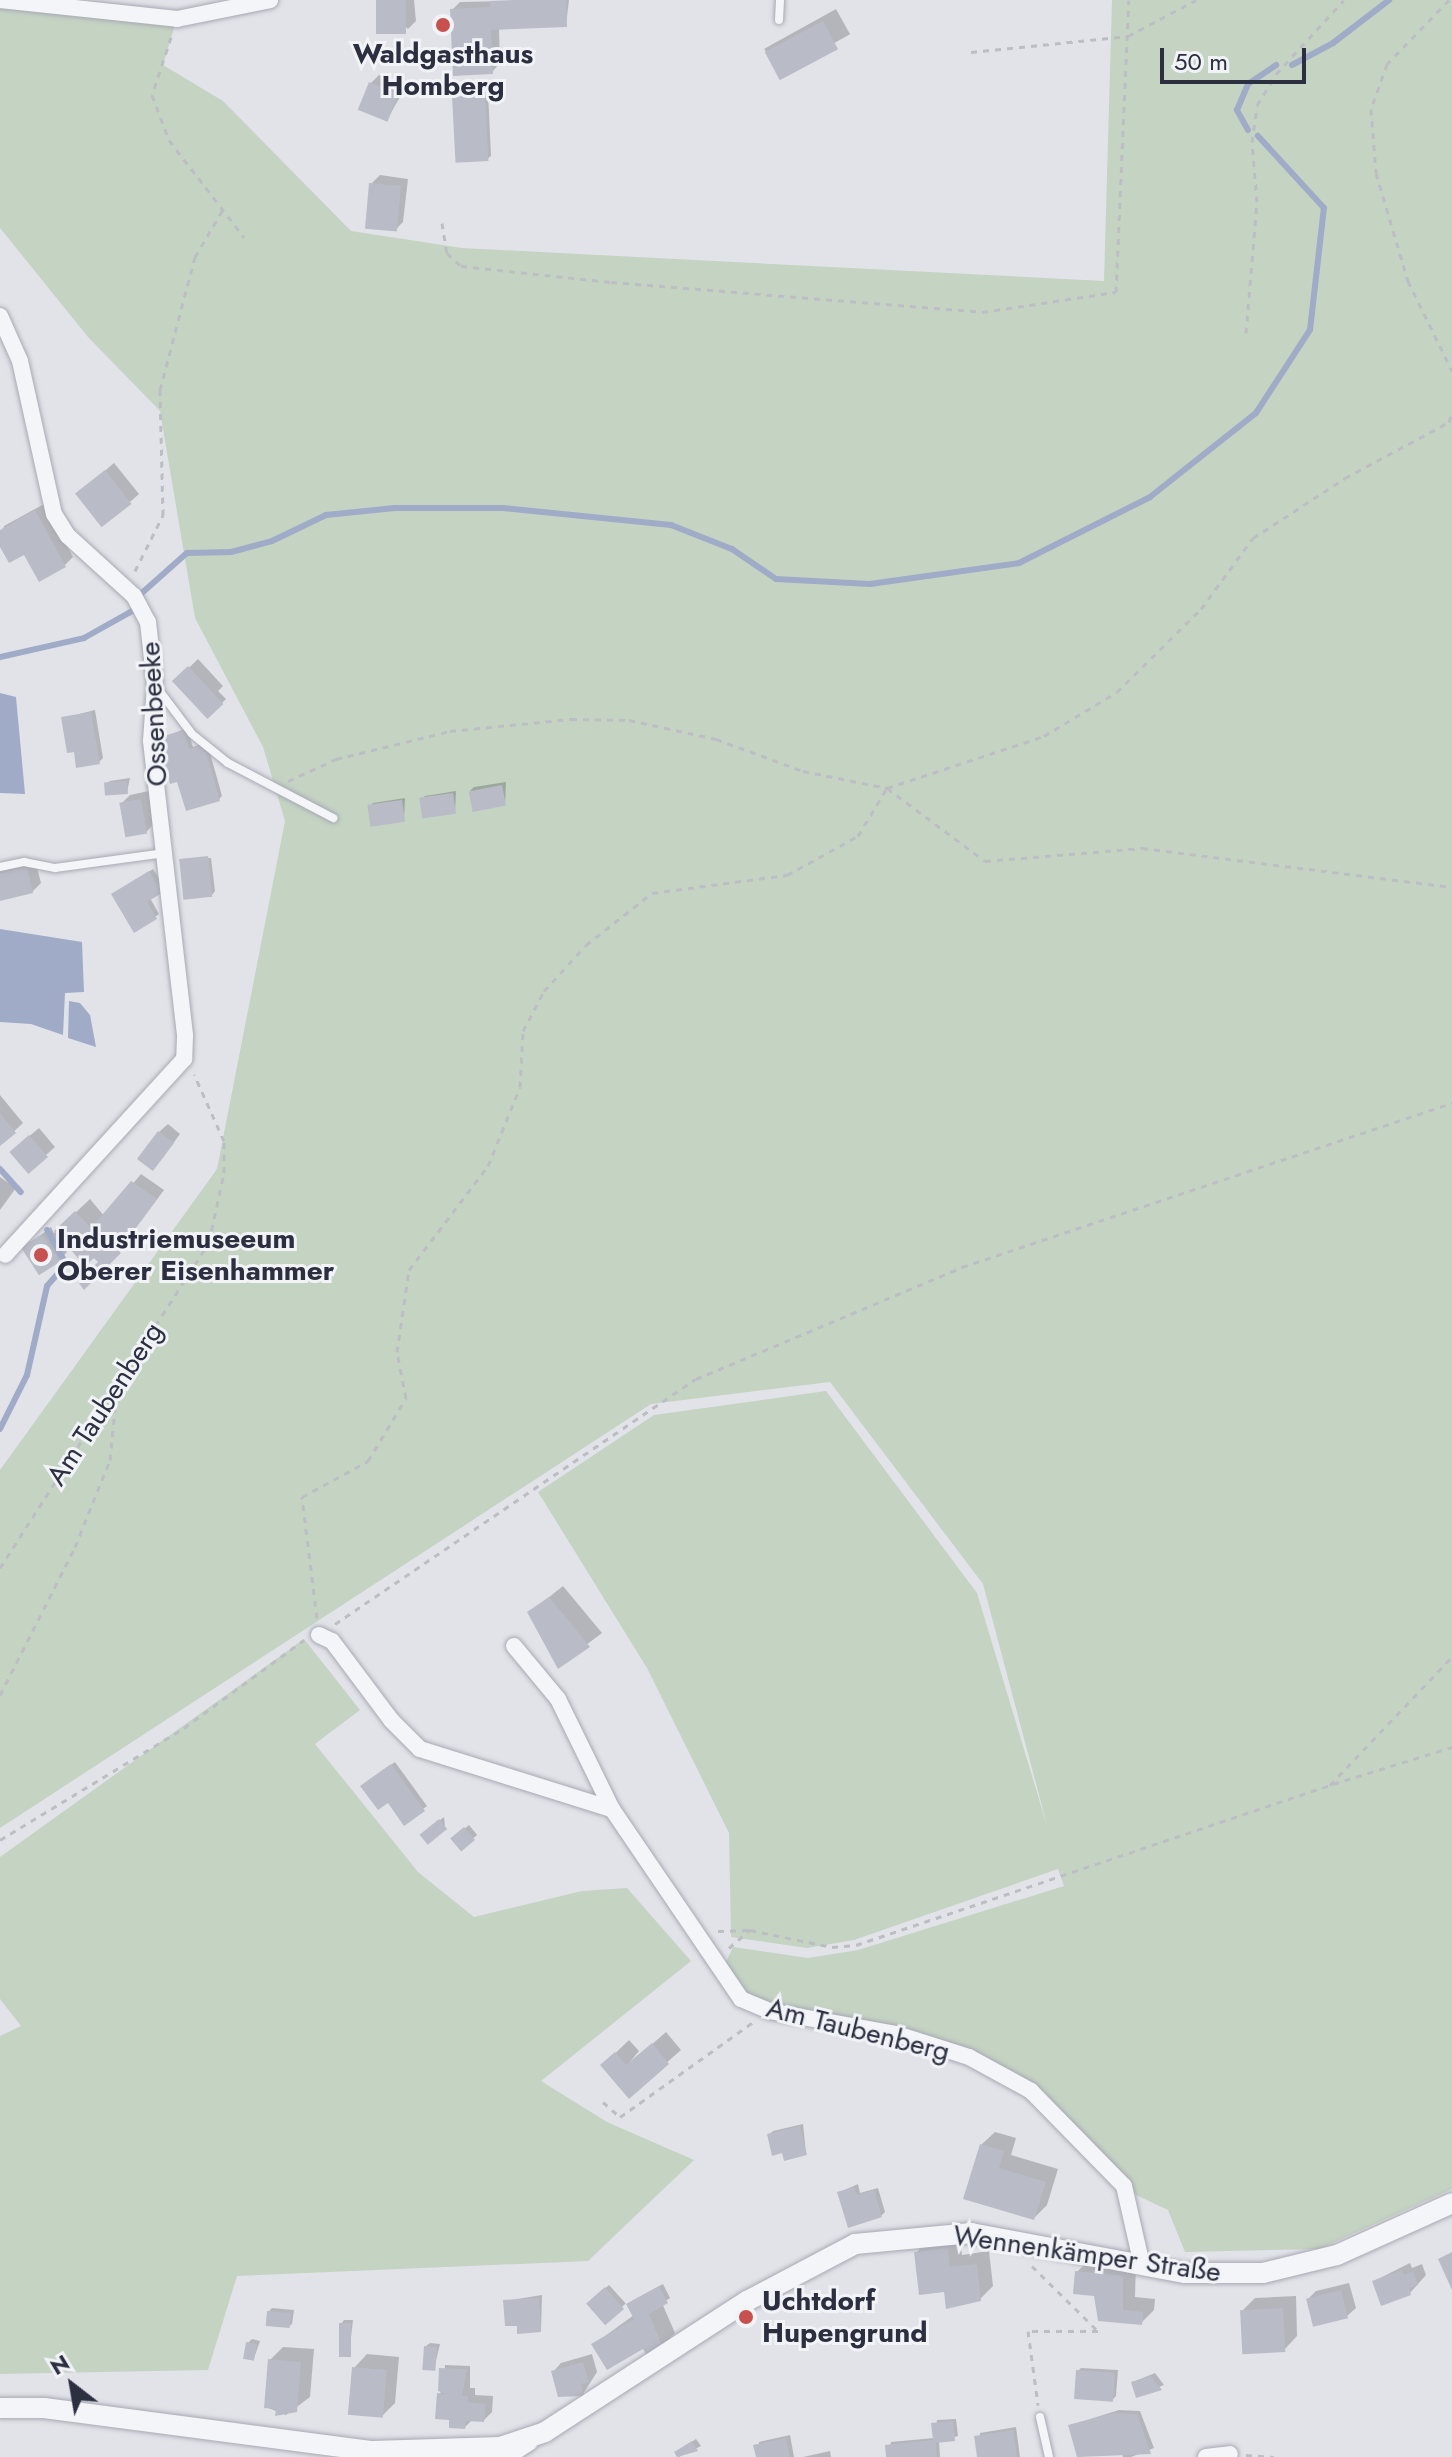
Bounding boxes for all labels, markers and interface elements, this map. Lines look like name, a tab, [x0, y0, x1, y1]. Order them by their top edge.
marker: Waldgasthaus Homberg	[434, 16, 452, 34]
scale bar	[1164, 32, 1310, 82]
place label: Waldgasthaus Homberg	[353, 37, 533, 103]
text: 50 m	[1174, 44, 1228, 79]
street label: Ossenbeeke	[133, 641, 175, 787]
place label: Industriemuseeum Oberer Eisenhammer	[57, 1222, 334, 1288]
marker: Industriemuseeum Oberer Eisenhammer	[32, 1246, 50, 1264]
street label: Am Taubenberg	[40, 1316, 170, 1492]
street label: Am Taubenberg	[763, 1991, 953, 2069]
street label: Wennenkämper Straße	[951, 2219, 1223, 2289]
place label: Uchtdorf Hupengrund	[762, 2284, 928, 2350]
marker: Uchtdorf Hupengrund	[737, 2308, 755, 2326]
north arrow	[32, 2345, 112, 2425]
text: N	[44, 2346, 75, 2383]

